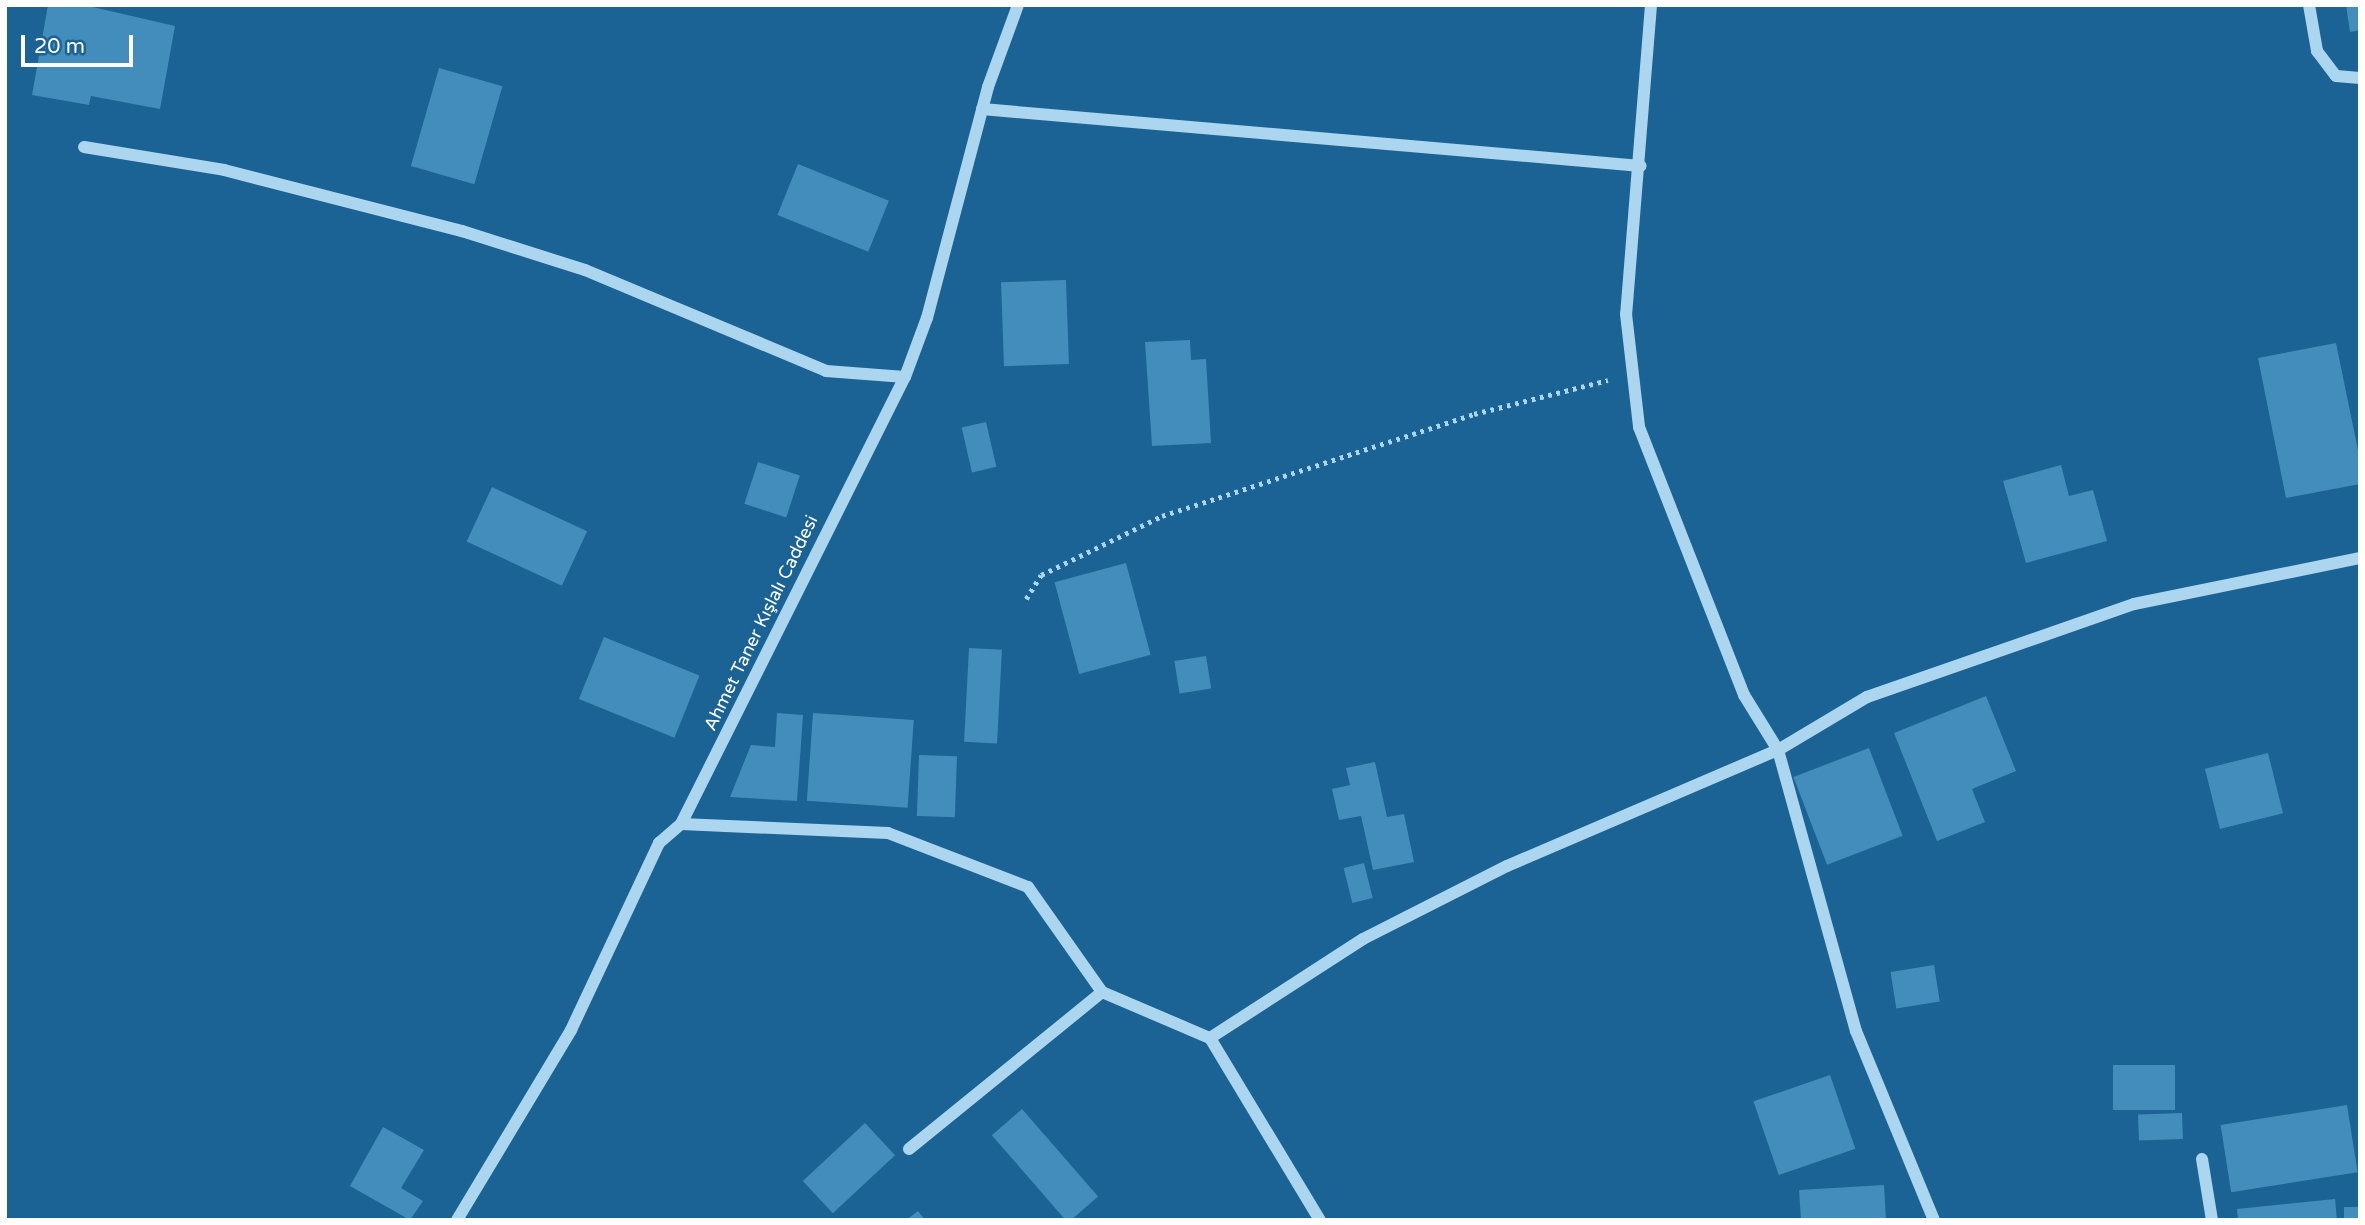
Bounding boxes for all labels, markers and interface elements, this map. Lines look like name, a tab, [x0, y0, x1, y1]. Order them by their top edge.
scale bar	[24, 21, 136, 65]
text: 20 m	[34, 34, 85, 59]
street label: Ahmet Taner Kışlalı Caddesi	[699, 512, 823, 734]

